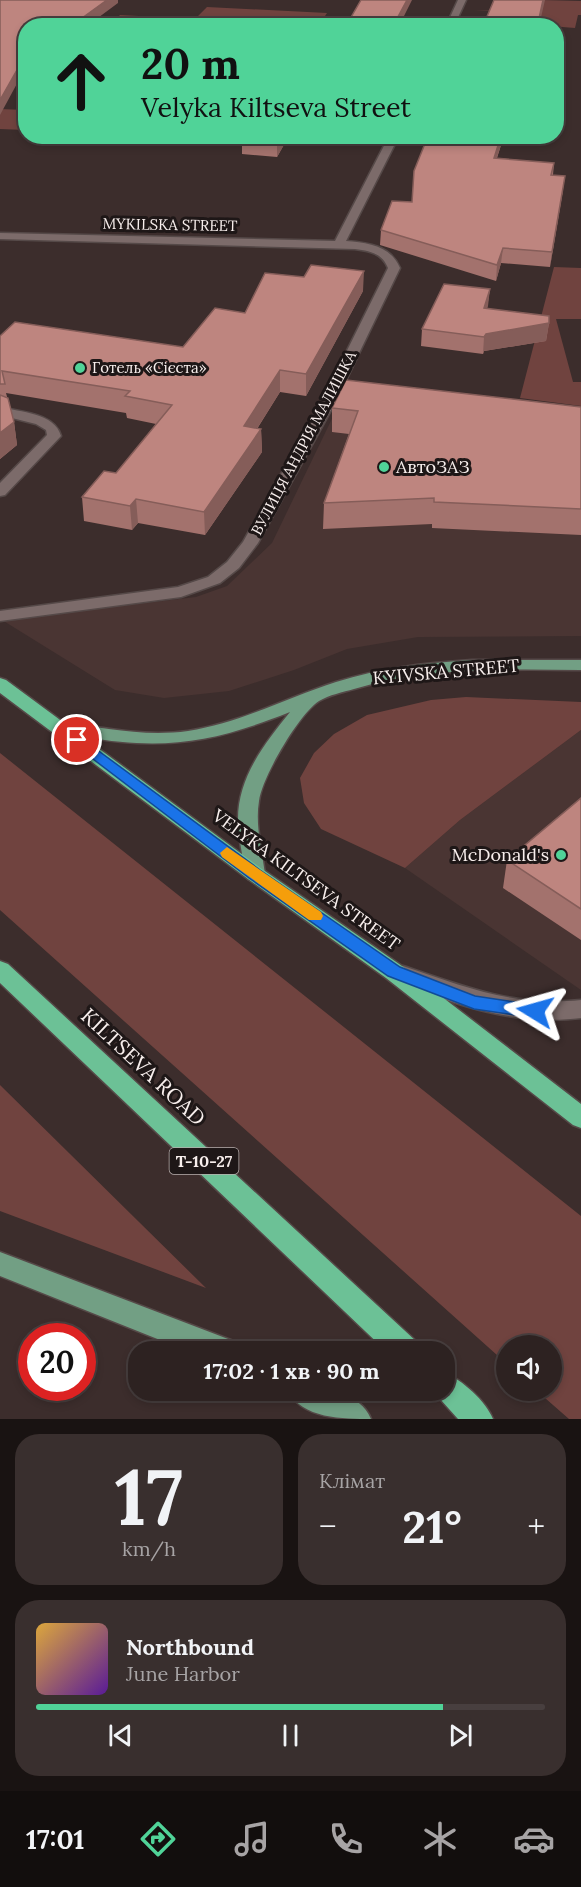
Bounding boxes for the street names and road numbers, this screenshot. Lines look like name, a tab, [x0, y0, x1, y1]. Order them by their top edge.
street label: MYKILSKA STREET	[102, 214, 238, 235]
street label: ВУЛИЦЯ АНДРІЯ МАЛИШКА	[247, 347, 361, 538]
street label: KYIVSKA STREET	[372, 654, 521, 689]
street label: VELYKA KILTSEVA STREET	[207, 803, 405, 956]
street label: KILTSEVA ROAD	[75, 1002, 211, 1131]
road number: Т-10-27	[170, 1148, 238, 1174]

